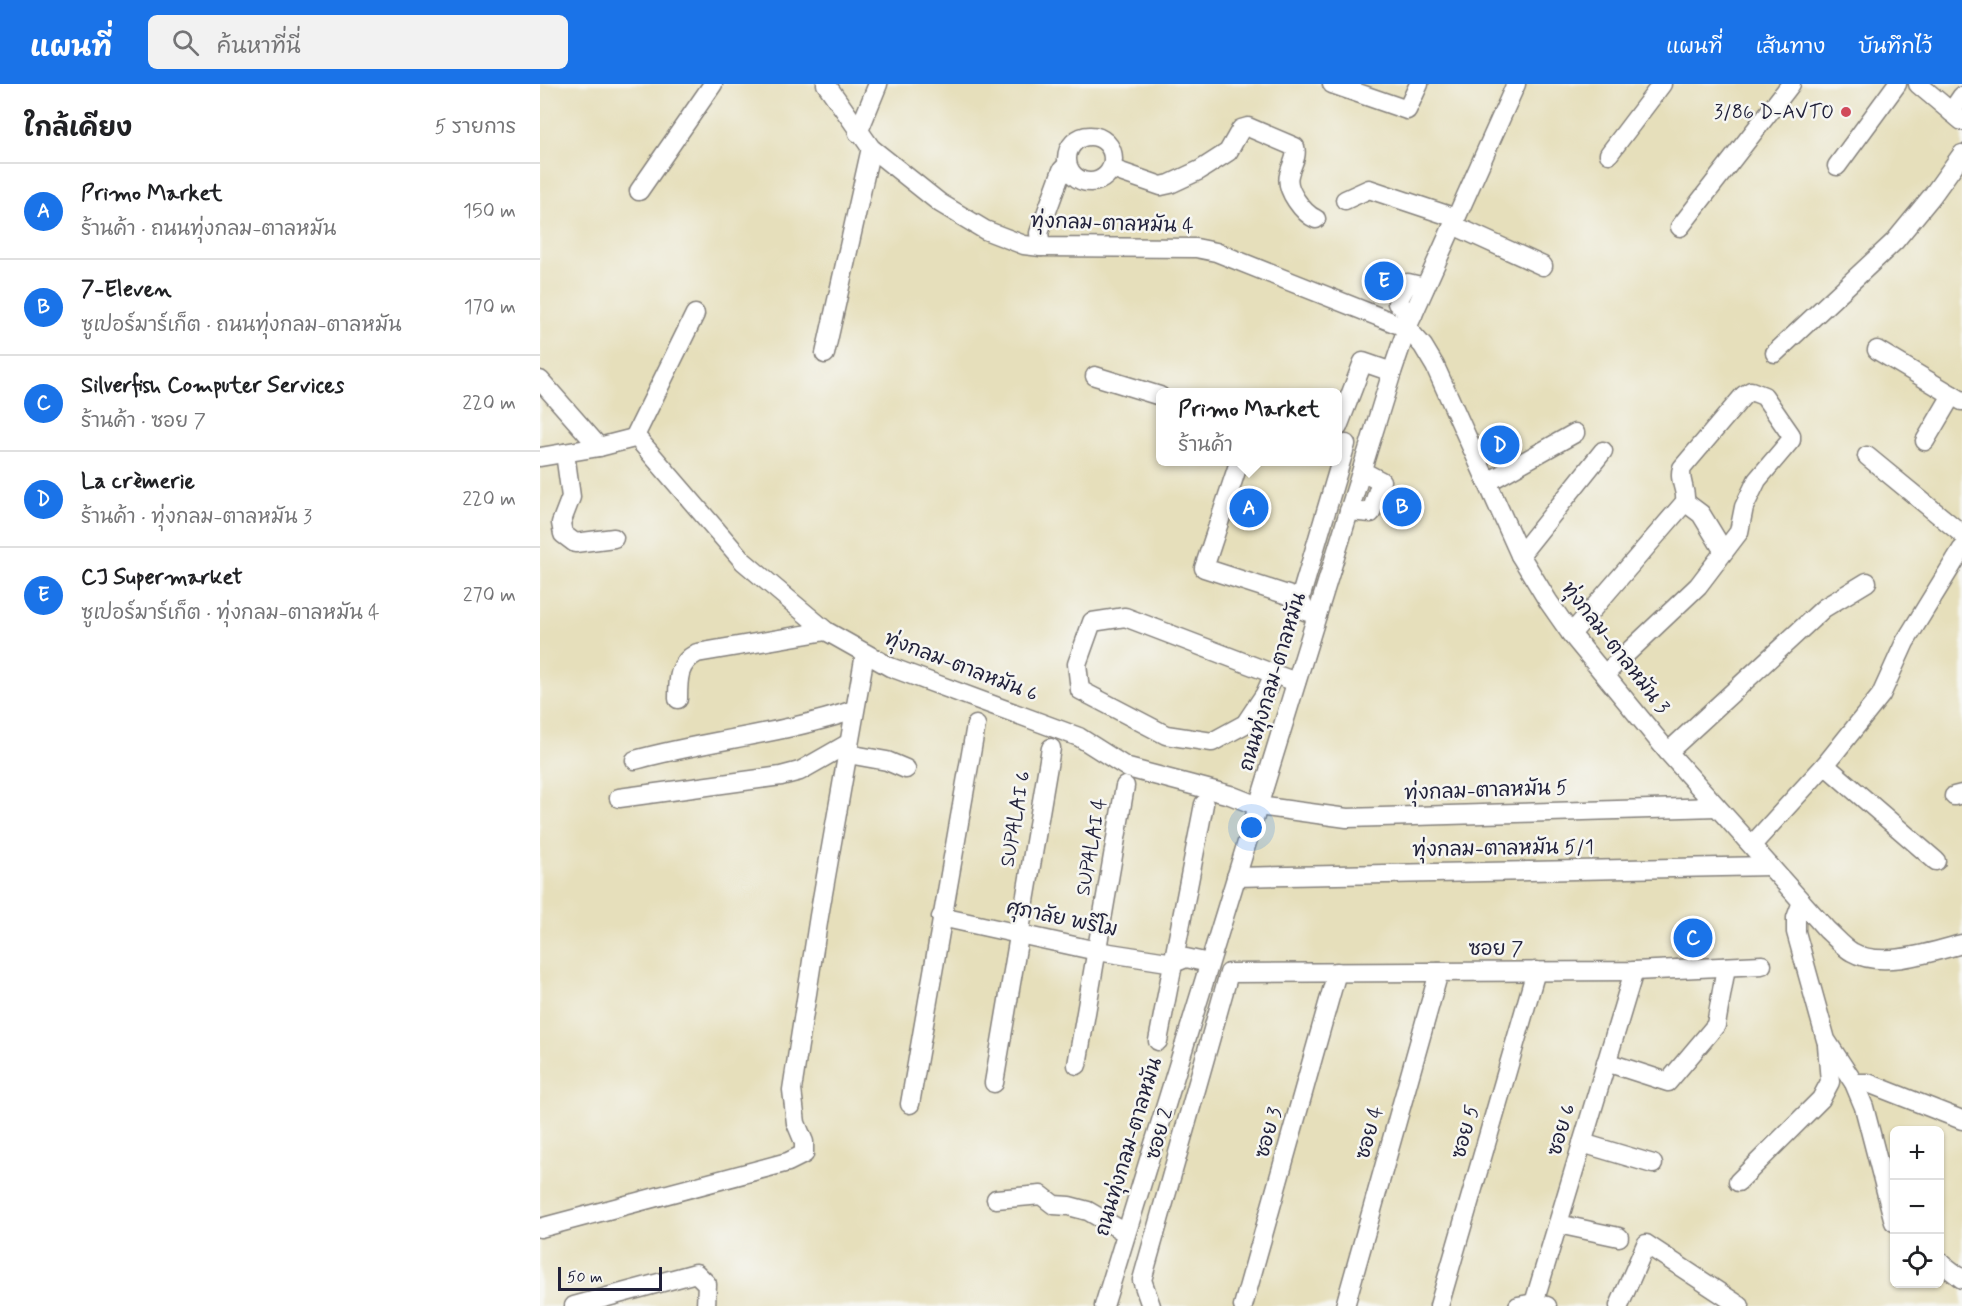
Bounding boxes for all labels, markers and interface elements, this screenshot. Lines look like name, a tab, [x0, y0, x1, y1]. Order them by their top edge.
search box	[148, 15, 568, 69]
icon: search	[169, 26, 202, 59]
text: แผนที่	[30, 30, 112, 67]
text: ค้นหาที่นี่	[217, 33, 301, 61]
text: แผนที่	[1666, 33, 1723, 61]
text: เส้นทาง	[1756, 33, 1825, 61]
text: บันทึกไว้	[1858, 33, 1932, 61]
place label: 3/86 D-AVTO	[1714, 99, 1834, 126]
marker: 3/86 D-AVTO	[1839, 105, 1853, 119]
text: ใกล้เคียง	[24, 112, 132, 146]
text: 5 รายการ	[434, 114, 516, 141]
text: Primo Market	[81, 180, 222, 208]
text: A	[37, 198, 50, 225]
text: 150 m	[463, 198, 516, 225]
street label: ทุ่งกลม-ตาลหมัน 4	[1030, 207, 1195, 241]
text: ร้านค้า · ถนนทุ่งกลม-ตาลหมัน	[81, 216, 336, 243]
pin: E	[1364, 258, 1404, 304]
text: 7-Eleven	[81, 276, 171, 304]
text: B	[37, 294, 50, 321]
text: 170 m	[464, 294, 516, 321]
text: ซูเปอร์มาร์เก็ต · ถนนทุ่งกลม-ตาลหมัน	[81, 312, 401, 339]
text: Silverfish Computer Services	[81, 372, 344, 400]
popup	[1156, 388, 1342, 466]
text: C	[36, 390, 51, 417]
text: 220 m	[462, 390, 516, 417]
text: Primo Market	[1178, 396, 1320, 424]
text: ร้านค้า · ซอย 7	[81, 408, 206, 435]
pin: D	[1480, 422, 1520, 468]
text: ร้านค้า	[1178, 432, 1233, 459]
text: La crèmerie	[81, 468, 195, 496]
pin: B	[1382, 484, 1422, 530]
text: D	[37, 486, 50, 513]
text: 220 m	[462, 486, 516, 513]
pin: A	[1230, 486, 1268, 530]
text: ร้านค้า · ทุ่งกลม-ตาลหมัน 3	[81, 504, 312, 531]
text: CJ Supermarket	[81, 564, 243, 592]
street label: ทุ่งกลม-ตาลหมัน 3	[1554, 576, 1676, 720]
text: E	[38, 582, 49, 609]
text: 270 m	[463, 582, 516, 609]
street label: ถนนทุ่งกลม-ตาลหมัน	[1232, 589, 1314, 775]
text: ซูเปอร์มาร์เก็ต · ทุ่งกลม-ตาลหมัน 4	[81, 600, 380, 627]
street label: ทุ่งกลม-ตาลหมัน 6	[880, 624, 1042, 710]
street label: SUPALAI 6	[994, 769, 1038, 869]
street label: ทุ่งกลม-ตาลหมัน 5	[1404, 774, 1568, 808]
street label: SUPALAI 4	[1070, 796, 1114, 898]
your location	[1237, 813, 1266, 842]
street label: ทุ่งกลม-ตาลหมัน 5/1	[1412, 833, 1594, 865]
street label: ศุภาลัย พรีโม	[1004, 893, 1120, 945]
pin: C	[1674, 916, 1712, 960]
street label: ซอย 7	[1469, 936, 1523, 963]
street label: ถนนทุ่งกลม-ตาลหมัน	[1088, 1054, 1170, 1240]
street label: ซอย 6	[1541, 1101, 1583, 1159]
street label: ซอย 5	[1445, 1102, 1487, 1162]
street label: ซอย 4	[1350, 1103, 1391, 1163]
street label: ซอย 3	[1249, 1104, 1289, 1162]
street label: ซอย 2	[1140, 1105, 1180, 1163]
map controls	[1890, 1126, 1944, 1288]
button: +	[1890, 1126, 1944, 1180]
button: −	[1890, 1180, 1944, 1234]
button: locate	[1890, 1234, 1944, 1288]
scale bar	[558, 1264, 662, 1292]
text: 50 m	[567, 1267, 603, 1288]

